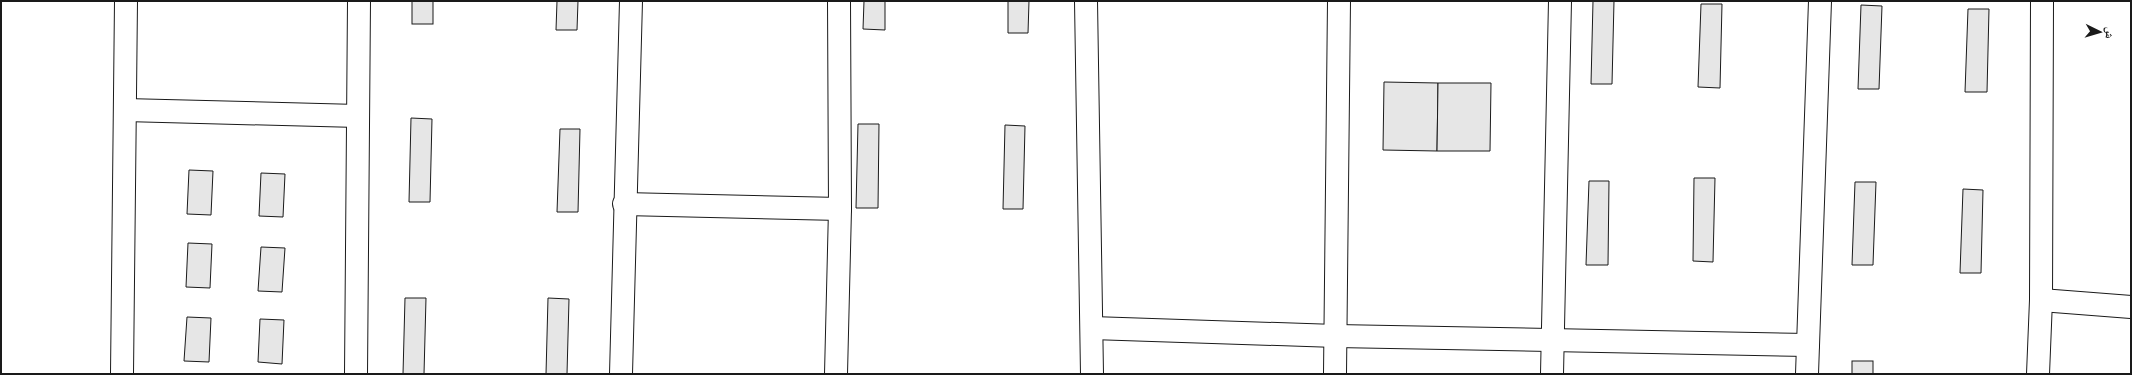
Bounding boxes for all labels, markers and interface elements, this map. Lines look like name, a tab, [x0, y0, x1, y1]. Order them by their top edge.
north arrow	[2080, 12, 2120, 52]
text: ش	[2101, 26, 2116, 40]

